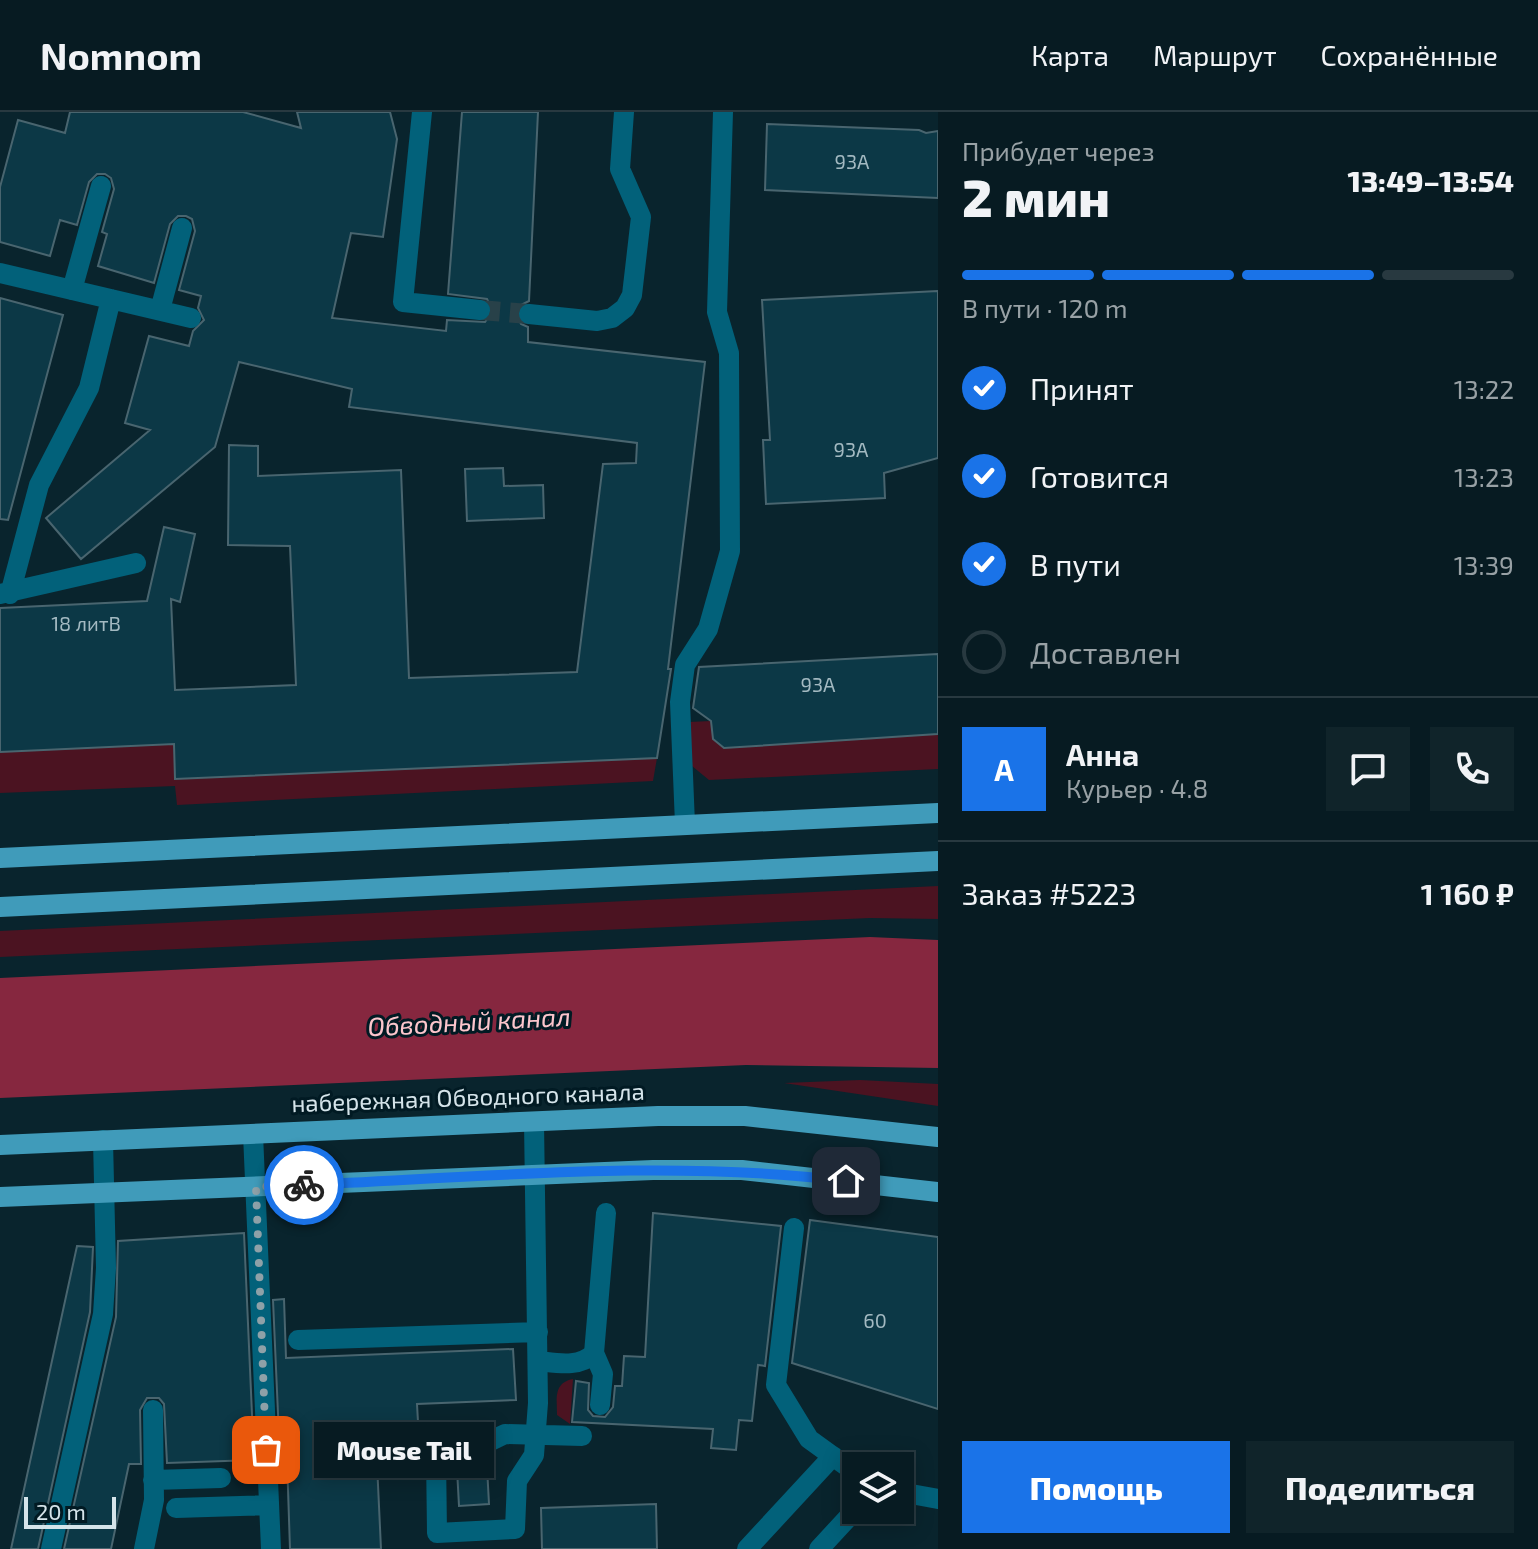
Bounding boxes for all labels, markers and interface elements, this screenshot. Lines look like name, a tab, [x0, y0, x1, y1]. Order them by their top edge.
text: Nomnom	[40, 32, 202, 78]
text: Карта	[1031, 38, 1109, 72]
text: Маршрут	[1153, 38, 1277, 72]
text: Сохранённые	[1321, 38, 1498, 72]
text: Прибудет через	[962, 135, 1155, 166]
house number: 93А	[835, 149, 870, 173]
text: 13:49–13:54	[1347, 162, 1514, 198]
text: 2 мин	[962, 165, 1110, 227]
text: В пути · 120 m	[962, 292, 1128, 323]
icon: check	[962, 366, 1006, 410]
text: Принят	[1030, 370, 1134, 406]
text: 13:22	[1454, 373, 1514, 404]
house number: 93А	[834, 437, 869, 461]
icon: check	[962, 454, 1006, 498]
text: Готовится	[1030, 458, 1169, 494]
text: 13:23	[1454, 461, 1514, 492]
icon: check	[962, 542, 1006, 586]
text: В пути	[1030, 546, 1121, 582]
text: 13:39	[1454, 549, 1514, 580]
house number: 18 литВ	[51, 611, 121, 635]
text: Доставлен	[1030, 634, 1181, 670]
house number: 93А	[801, 672, 836, 696]
button: chat	[1326, 727, 1410, 811]
button: phone	[1430, 727, 1514, 811]
text: Анна	[1066, 736, 1139, 772]
text: А	[994, 751, 1014, 787]
text: Курьер · 4.8	[1066, 772, 1208, 803]
text: Заказ #5223	[962, 875, 1136, 911]
text: 1 160 ₽	[1421, 875, 1514, 911]
water label: Обводный канал	[367, 1000, 571, 1041]
street label: набережная Обводного канала	[291, 1076, 645, 1117]
courier	[264, 1145, 344, 1225]
pin	[812, 1147, 880, 1215]
icon: home	[824, 1159, 868, 1203]
icon: bike	[282, 1163, 326, 1207]
house number: 60	[863, 1308, 887, 1332]
pin	[232, 1416, 300, 1484]
callout: Mouse Tail	[314, 1422, 494, 1478]
icon: bag	[244, 1428, 288, 1472]
text: Mouse Tail	[336, 1434, 472, 1465]
button: Помощь	[962, 1441, 1230, 1533]
button: Поделиться	[1246, 1441, 1514, 1533]
map controls	[842, 1452, 914, 1524]
button: layers	[842, 1452, 914, 1524]
scale bar	[24, 1493, 116, 1529]
text: 20 m	[36, 1498, 86, 1524]

